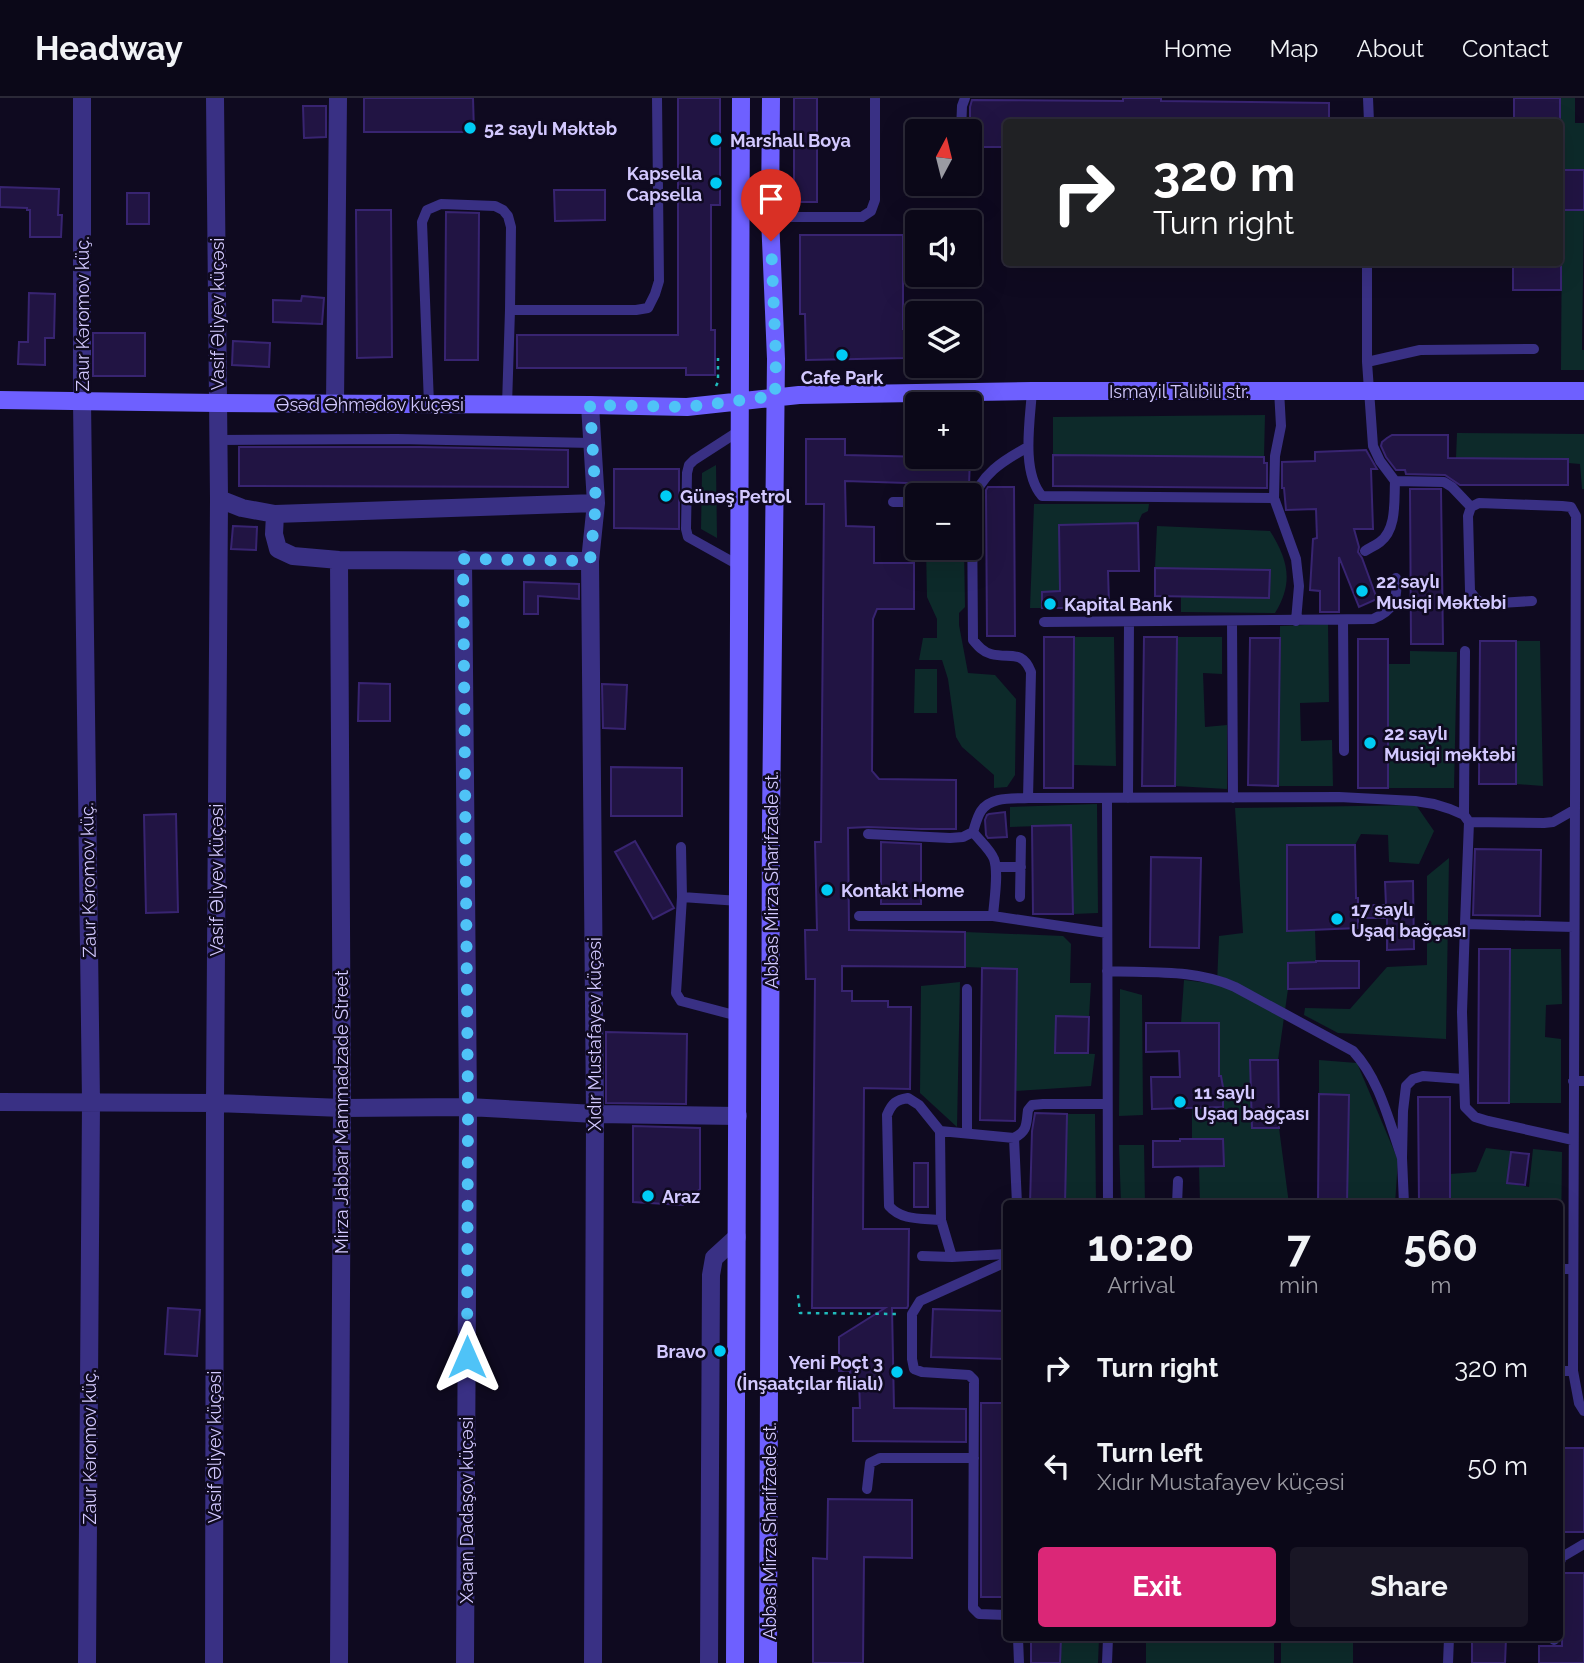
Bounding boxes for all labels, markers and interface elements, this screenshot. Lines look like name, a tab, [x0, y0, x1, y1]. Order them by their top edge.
text: Headway	[35, 29, 183, 68]
text: Home	[1164, 34, 1232, 63]
text: Map	[1270, 34, 1318, 63]
text: About	[1356, 34, 1424, 63]
text: Contact	[1462, 34, 1549, 63]
place label: 52 saylı Məktəb	[484, 118, 617, 139]
north arrow	[905, 119, 982, 196]
map controls	[905, 119, 982, 560]
marker: 52 saylı Məktəb	[462, 120, 478, 136]
place label: Marshall Boya	[730, 130, 851, 151]
marker: Marshall Boya	[708, 132, 724, 148]
text: 320 m	[1153, 145, 1295, 202]
icon: right	[1038, 147, 1129, 238]
place label: Kapsella Capsella	[626, 163, 702, 205]
pin	[741, 169, 801, 241]
marker: Kapsella Capsella	[708, 175, 724, 191]
icon: arrive	[752, 180, 790, 218]
text: Turn right	[1153, 204, 1294, 241]
button: sound	[905, 210, 982, 287]
street label: Zaur Kəromov küç.	[72, 236, 93, 392]
street label: Vasif Əliyev küçəsi	[207, 238, 228, 390]
button: layers	[905, 301, 982, 378]
marker: Cafe Park	[834, 347, 850, 363]
place label: Cafe Park	[801, 367, 884, 388]
street label: Ismayil Talibili str.	[1109, 381, 1249, 402]
button: +	[905, 392, 982, 469]
street label: Əsəd Əhmədov küçəsi	[276, 394, 464, 415]
button: −	[905, 483, 982, 560]
place label: Günəş Petrol	[680, 486, 791, 507]
marker: Günəş Petrol	[658, 488, 674, 504]
place label: 22 saylı Musiqi Məktəbi	[1376, 571, 1506, 613]
marker: 22 saylı Musiqi Məktəbi	[1354, 583, 1370, 599]
place label: Kapital Bank	[1064, 594, 1174, 615]
marker: Kapital Bank	[1042, 596, 1058, 612]
place label: 22 saylı Musiqi məktəbi	[1384, 723, 1516, 765]
marker: 22 saylı Musiqi məktəbi	[1362, 735, 1378, 751]
street label: Abbas Mirza Sharifzade st.	[761, 771, 782, 989]
street label: Zaur Kəromov küç.	[76, 802, 100, 958]
street label: Vasif Əliyev küçəsi	[206, 804, 227, 956]
place label: Kontakt Home	[841, 880, 965, 901]
marker: Kontakt Home	[819, 882, 835, 898]
place label: 17 saylı Uşaq bağçası	[1351, 899, 1466, 941]
marker: 17 saylı Uşaq bağçası	[1329, 911, 1345, 927]
street label: Xıdır Mustafayev küçəsi	[584, 937, 605, 1131]
street label: Mirza Jabbar Mammadzade Street	[331, 970, 352, 1254]
place label: 11 saylı Uşaq bağçası	[1194, 1082, 1309, 1124]
marker: 11 saylı Uşaq bağçası	[1172, 1094, 1188, 1110]
place label: Araz	[662, 1186, 700, 1207]
marker: Araz	[640, 1188, 656, 1204]
text: 10:20	[1088, 1222, 1194, 1271]
text: 7	[1287, 1222, 1311, 1271]
text: 560	[1404, 1222, 1478, 1271]
text: Arrival	[1107, 1271, 1175, 1298]
text: min	[1279, 1271, 1319, 1298]
text: m	[1430, 1271, 1451, 1298]
position arrow	[430, 1320, 504, 1394]
place label: Bravo	[656, 1341, 706, 1362]
marker: Bravo	[712, 1343, 728, 1359]
icon: right	[1038, 1349, 1076, 1387]
place label: Yeni Poçt 3 (İnşaatçılar filialı)	[737, 1352, 883, 1394]
text: Turn right	[1097, 1353, 1218, 1383]
text: 320 m	[1454, 1353, 1528, 1383]
marker: Yeni Poçt 3 (İnşaatçılar filialı)	[889, 1364, 905, 1380]
street label: Zaur Kəromov küç.	[79, 1369, 100, 1525]
street label: Vasif Əliyev küçəsi	[204, 1371, 225, 1523]
street label: Xaqan Dadaşov küçəsi	[456, 1417, 477, 1603]
street label: Abbas Mirza Sharifzade st.	[759, 1422, 780, 1640]
text: Turn left	[1097, 1438, 1203, 1468]
icon: left	[1038, 1447, 1076, 1485]
text: 50 m	[1467, 1451, 1528, 1481]
text: Xıdır Mustafayev küçəsi	[1097, 1468, 1345, 1495]
button: Exit	[1038, 1547, 1276, 1627]
button: Share	[1290, 1547, 1528, 1627]

